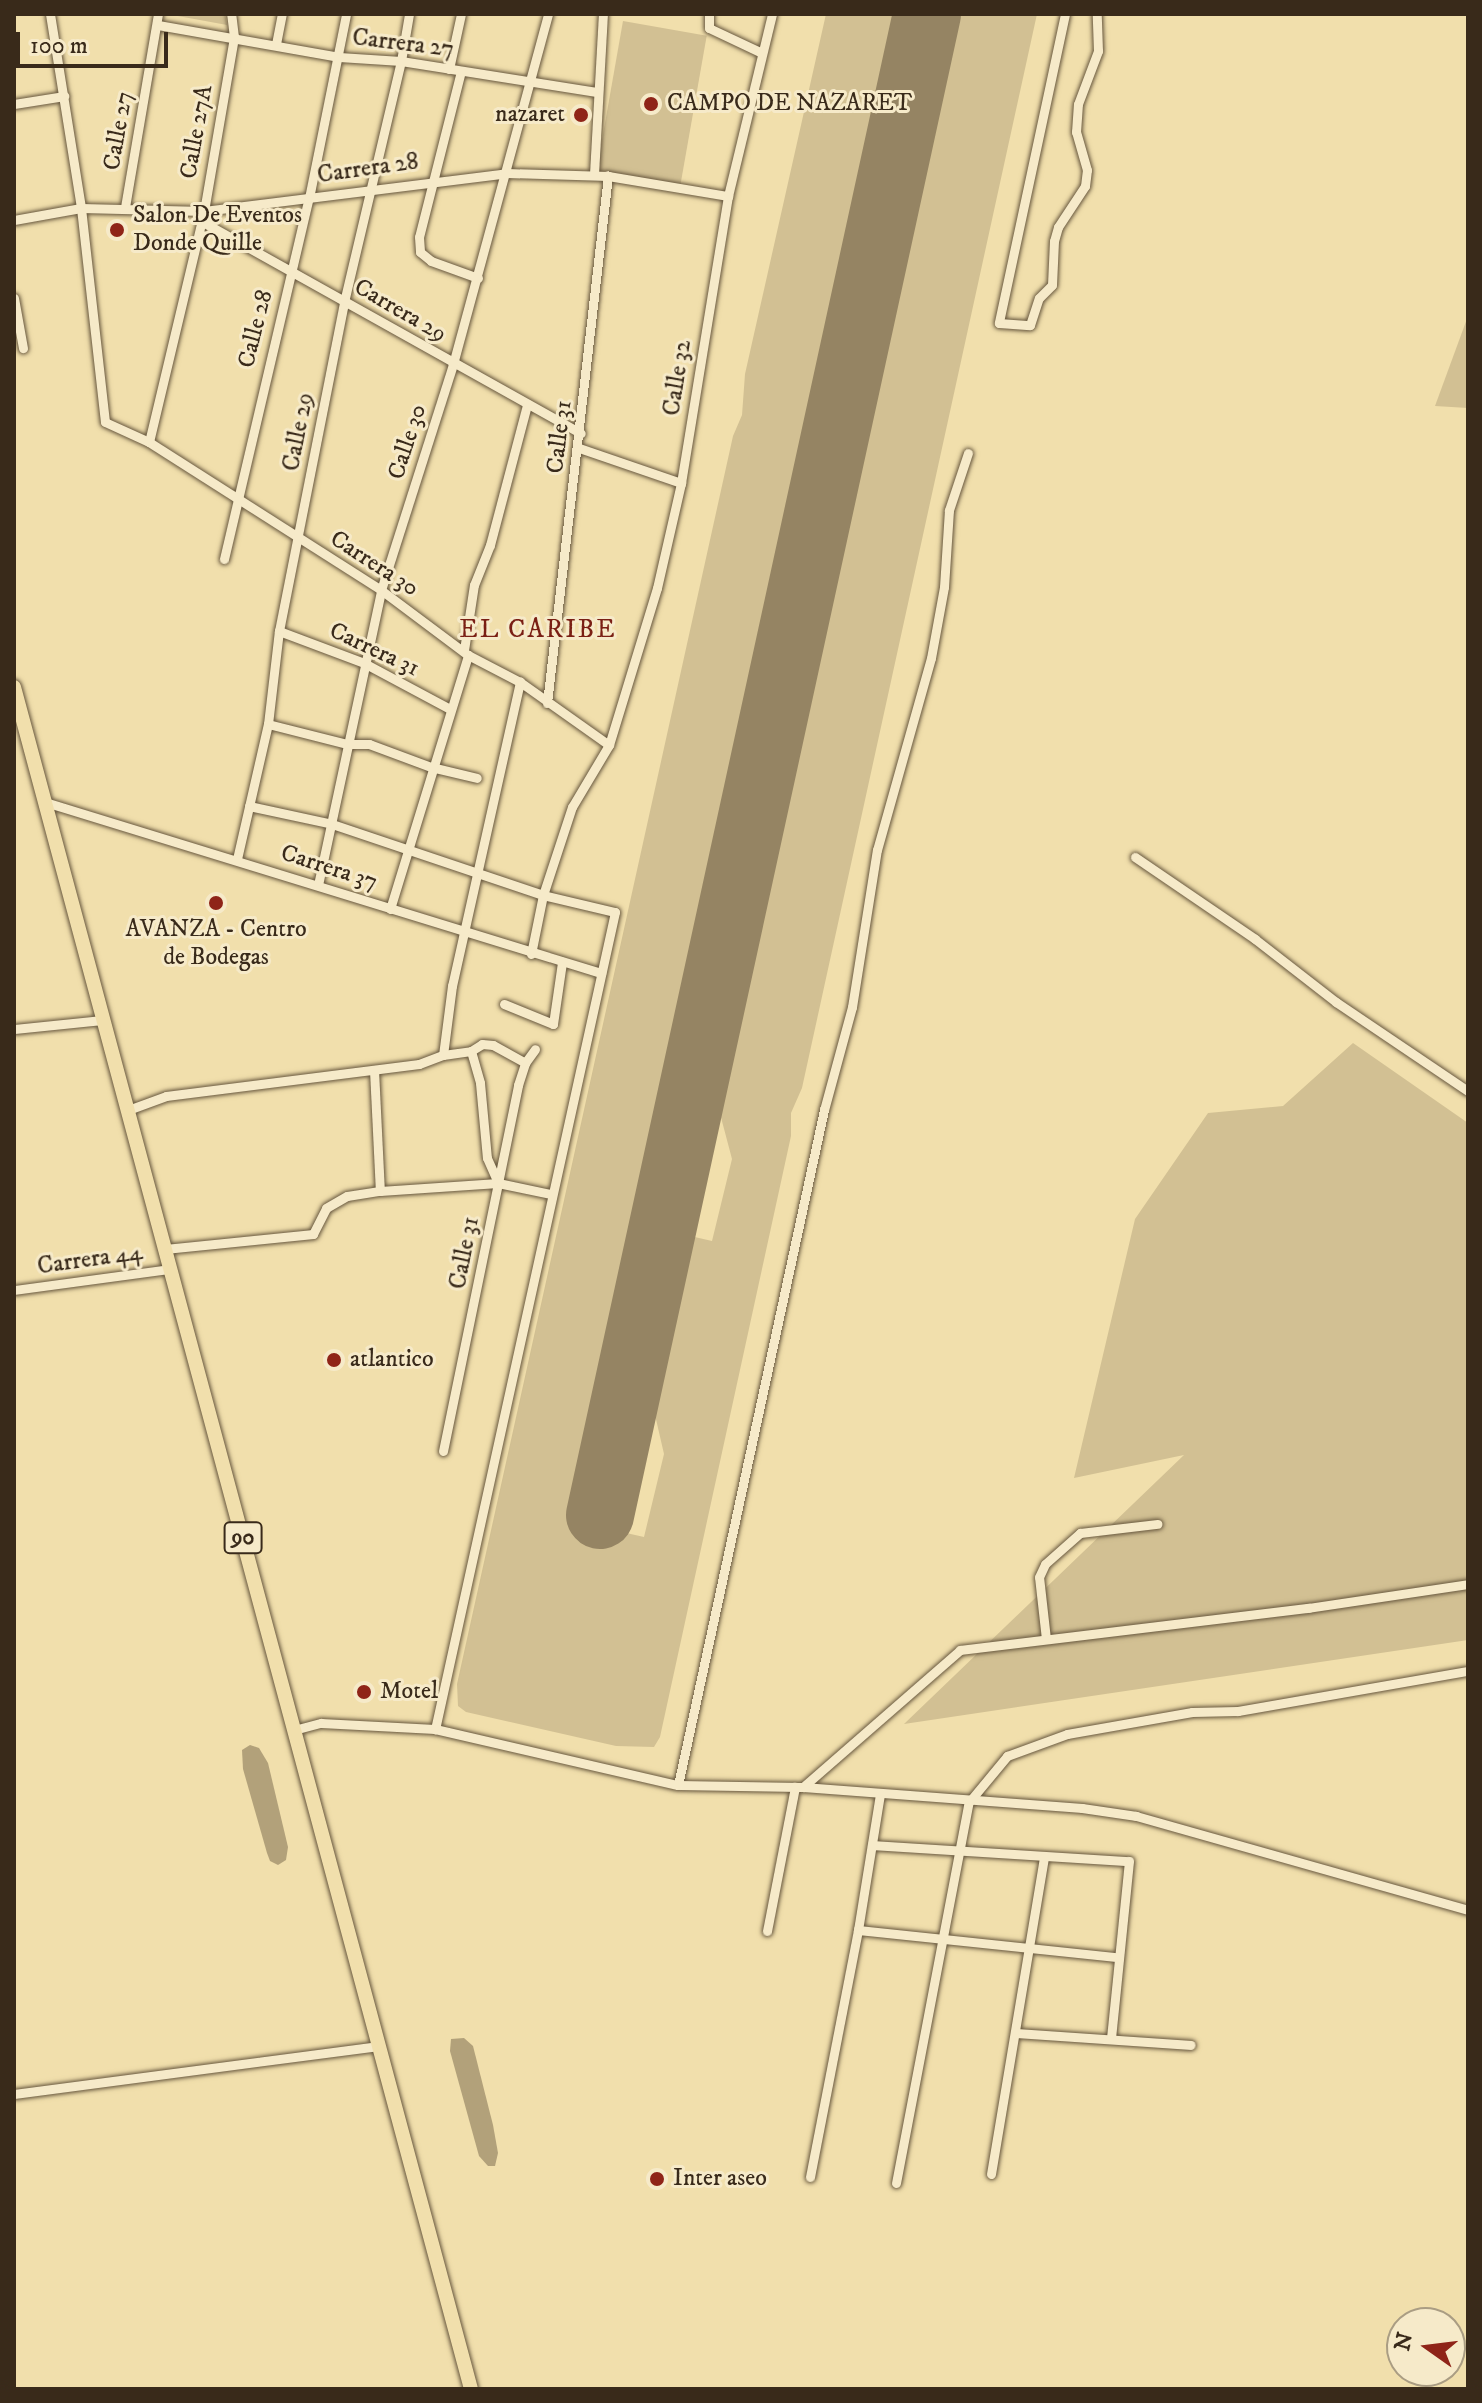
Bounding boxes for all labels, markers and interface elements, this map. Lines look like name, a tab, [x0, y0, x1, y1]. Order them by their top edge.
scale bar	[20, 16, 172, 66]
street label: Carrera 27	[351, 23, 455, 65]
text: 100 m	[30, 31, 88, 61]
street label: Calle 27A	[175, 83, 219, 181]
street label: Calle 27	[98, 89, 140, 173]
place label: CAMPO DE NAZARET	[667, 90, 912, 118]
marker: CAMPO DE NAZARET	[642, 95, 660, 113]
place label: nazaret	[495, 101, 565, 129]
marker: nazaret	[572, 106, 590, 124]
street label: Carrera 28	[315, 148, 421, 190]
place label: Salon De Eventos Donde Quille	[133, 202, 302, 258]
marker: Salon De Eventos Donde Quille	[108, 221, 126, 239]
street label: Carrera 29	[349, 273, 451, 349]
street label: Calle 28	[232, 287, 280, 371]
street label: Calle 32	[658, 338, 698, 418]
street label: Calle 29	[277, 390, 321, 474]
street label: Calle 31	[541, 399, 579, 475]
street label: Calle 30	[382, 401, 434, 483]
street label: Carrera 30	[324, 525, 424, 603]
district label: EL CARIBE	[459, 614, 617, 646]
street label: Carrera 31	[324, 617, 424, 683]
street label: Carrera 37	[277, 839, 381, 897]
marker: AVANZA - Centro de Bodegas	[207, 894, 225, 912]
place label: AVANZA - Centro de Bodegas	[125, 916, 307, 972]
street label: Calle 31	[444, 1214, 486, 1292]
street label: Carrera 44	[36, 1238, 144, 1282]
place label: atlantico	[350, 1346, 434, 1374]
marker: atlantico	[325, 1351, 343, 1369]
road number: 90	[223, 1520, 263, 1556]
place label: Motel	[380, 1678, 438, 1706]
marker: Motel	[355, 1683, 373, 1701]
place label: Inter aseo	[673, 2165, 767, 2193]
marker: Inter aseo	[648, 2170, 666, 2188]
north arrow	[1386, 2307, 1466, 2387]
text: N	[1389, 2330, 1419, 2354]

